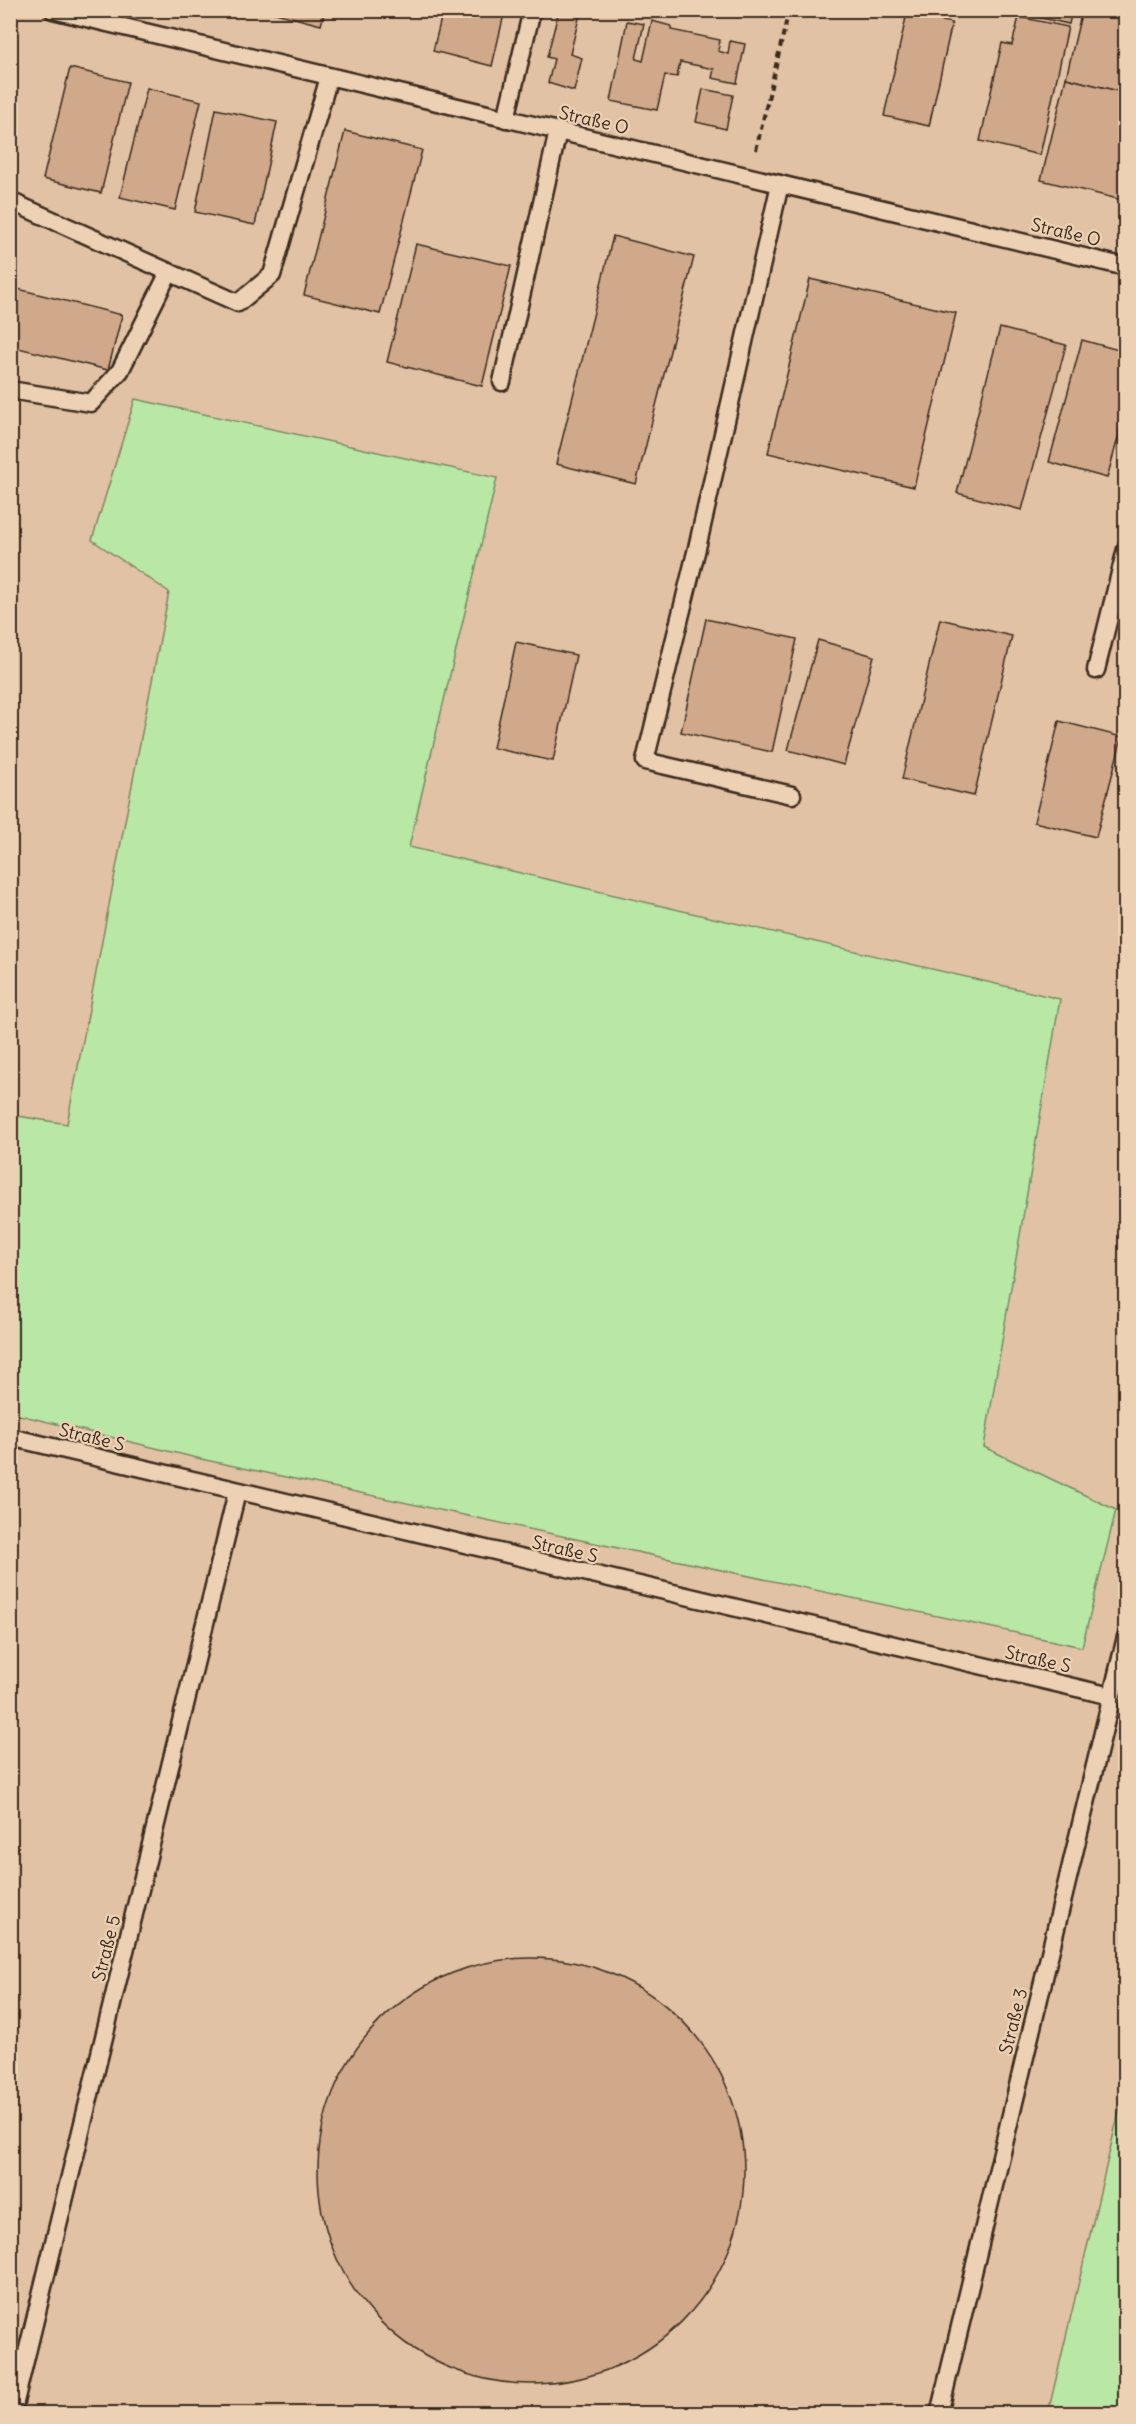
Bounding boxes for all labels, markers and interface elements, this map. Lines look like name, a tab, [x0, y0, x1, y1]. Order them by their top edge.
street label: Straße O	[557, 101, 631, 139]
street label: Straße O	[1029, 213, 1103, 251]
street label: Straße S	[57, 1418, 127, 1456]
street label: Straße S	[530, 1530, 600, 1568]
street label: Straße S	[1003, 1640, 1073, 1678]
street label: Straße 5	[87, 1913, 125, 1983]
street label: Straße 3	[994, 1986, 1032, 2056]

